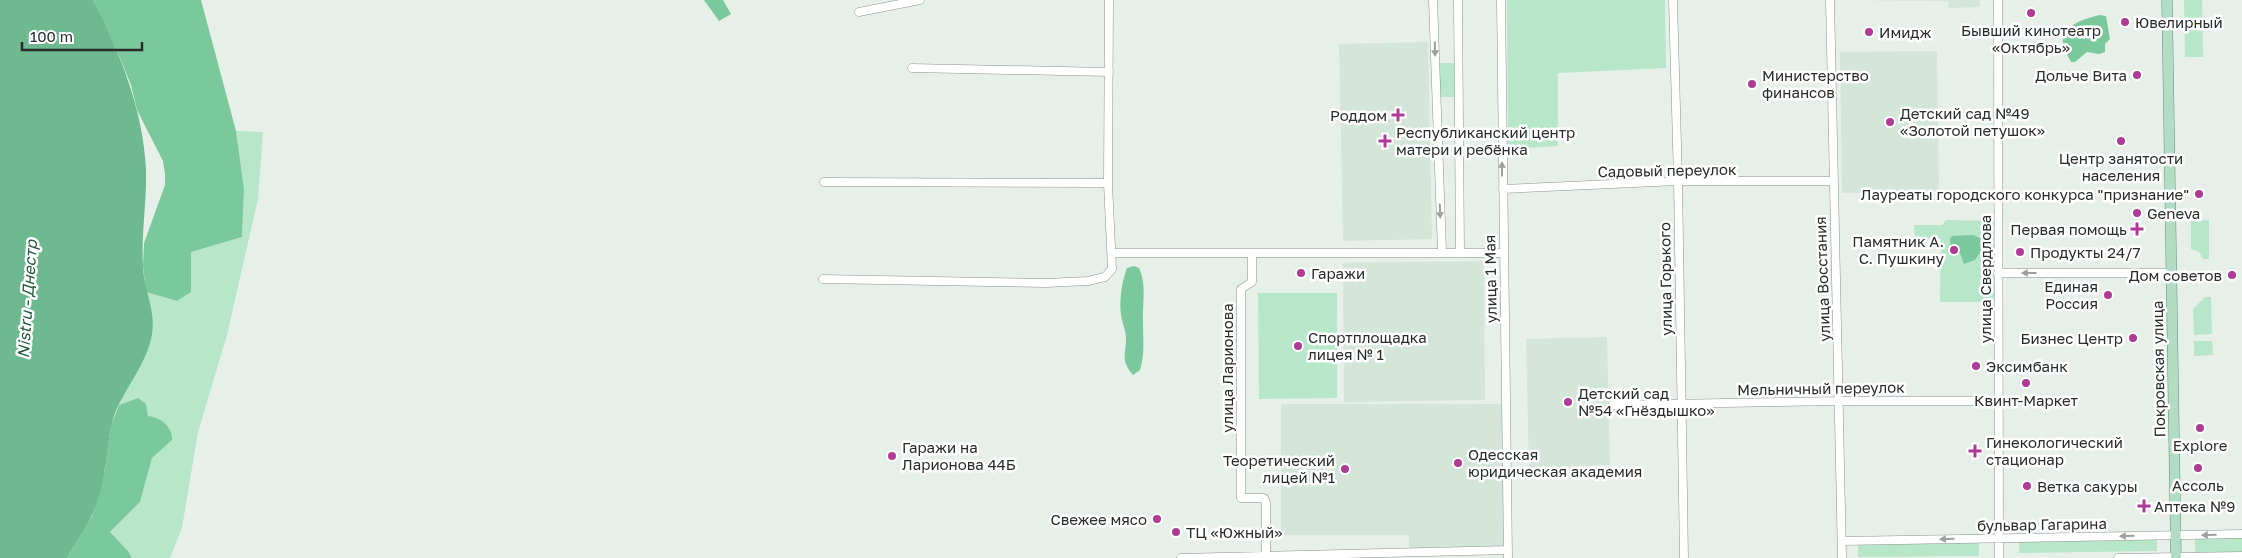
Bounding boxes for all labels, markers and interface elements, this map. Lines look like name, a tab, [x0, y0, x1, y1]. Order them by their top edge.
marker: Бывший кинотеатр «Октябрь»	[2025, 7, 2037, 19]
place label: Ювелирный	[2135, 13, 2223, 31]
marker: Ювелирный	[2119, 16, 2131, 28]
scale bar	[22, 20, 142, 52]
place label: Бывший кинотеатр «Октябрь»	[1961, 21, 2101, 56]
place label: Имидж	[1879, 23, 1932, 41]
marker: Имидж	[1863, 26, 1875, 38]
text: 100 m	[30, 27, 73, 45]
one-way arrow	[1431, 41, 1439, 57]
place label: Министерство финансов	[1762, 66, 1869, 101]
place label: Дольче Вита	[2035, 66, 2127, 84]
marker: Дольче Вита	[2131, 69, 2143, 81]
marker: Министерство финансов	[1746, 78, 1758, 90]
place label: Детский сад №49 «Золотой петушок»	[1900, 104, 2045, 139]
place label: Роддом	[1330, 106, 1387, 124]
marker: Роддом	[1391, 108, 1405, 122]
marker: Детский сад №49 «Золотой петушок»	[1884, 116, 1896, 128]
place label: Республиканский центр матери и ребёнка	[1396, 123, 1575, 158]
marker: Республиканский центр матери и ребёнка	[1378, 134, 1392, 148]
marker: Центр занятости населения	[2115, 135, 2127, 147]
place label: Центр занятости населения	[2059, 149, 2183, 184]
street label: Садовый переулок	[1597, 160, 1737, 180]
one-way arrow	[1498, 161, 1506, 177]
place label: Лауреаты городского конкурса "признание"	[1861, 185, 2189, 203]
marker: Лауреаты городского конкурса "признание"	[2193, 188, 2205, 200]
one-way arrow	[1437, 203, 1445, 219]
place label: Geneva	[2147, 204, 2200, 222]
marker: Geneva	[2131, 207, 2143, 219]
street label: улица Свердлова	[1976, 215, 1994, 343]
street label: улица Восстания	[1811, 216, 1833, 342]
place label: Первая помощь	[2010, 220, 2127, 238]
street label: улица Горького	[1655, 222, 1675, 336]
marker: Первая помощь	[2131, 223, 2143, 235]
place label: Памятник А. С. Пушкину	[1852, 232, 1945, 267]
street label: улица 1 Мая	[1480, 235, 1500, 323]
water label: Nistru - Днестр	[13, 238, 41, 359]
place label: Продукты 24/7	[2030, 243, 2140, 261]
marker: Памятник А. С. Пушкину	[1948, 244, 1960, 256]
marker: Продукты 24/7	[2014, 246, 2026, 258]
place label: Гаражи	[1311, 264, 1365, 282]
place label: Дом советов	[2129, 266, 2222, 284]
marker: Гаражи	[1295, 267, 1307, 279]
one-way arrow	[2021, 269, 2037, 277]
marker: Дом советов	[2226, 269, 2238, 281]
place label: Единая Россия	[2044, 277, 2098, 312]
marker: Единая Россия	[2102, 289, 2114, 301]
street label: Покровская улица	[2148, 300, 2168, 438]
street label: улица Ларионова	[1218, 303, 1236, 433]
place label: Спортплощадка лицея № 1	[1308, 328, 1427, 363]
place label: Бизнес Центр	[2020, 329, 2123, 347]
marker: Бизнес Центр	[2127, 332, 2139, 344]
marker: Спортплощадка лицея № 1	[1292, 340, 1304, 352]
place label: Эксимбанк	[1986, 357, 2068, 375]
marker: Эксимбанк	[1970, 360, 1982, 372]
marker: Квинт-Маркет	[2020, 377, 2032, 389]
street label: Мельничный переулок	[1737, 378, 1905, 398]
place label: Детский сад №54 «Гнёздышко»	[1578, 384, 1715, 419]
place label: Квинт-Маркет	[1974, 391, 2079, 409]
marker: Детский сад №54 «Гнёздышко»	[1562, 396, 1574, 408]
marker: Explore	[2194, 422, 2206, 434]
place label: Гинекологический стационар	[1986, 433, 2123, 468]
place label: Explore	[2173, 436, 2228, 454]
place label: Гаражи на Ларионова 44Б	[902, 438, 1016, 473]
marker: Гинекологический стационар	[1968, 444, 1982, 458]
place label: Одесская юридическая академия	[1468, 445, 1642, 480]
marker: Гаражи на Ларионова 44Б	[886, 450, 898, 462]
place label: Теоретический лицей №1	[1223, 451, 1335, 486]
marker: Одесская юридическая академия	[1452, 457, 1464, 469]
marker: Ассоль	[2192, 462, 2204, 474]
marker: Теоретический лицей №1	[1339, 463, 1351, 475]
place label: Ассоль	[2172, 476, 2224, 494]
place label: Ветка сакуры	[2037, 477, 2138, 495]
marker: Ветка сакуры	[2021, 480, 2033, 492]
place label: Аптекa №9	[2154, 497, 2235, 515]
marker: Аптекa №9	[2138, 500, 2150, 512]
place label: Свежее мясо	[1051, 510, 1147, 528]
marker: Свежее мясо	[1151, 513, 1163, 525]
street label: бульвар Гагарина	[1977, 514, 2107, 534]
place label: ТЦ «Южный»	[1186, 523, 1282, 541]
marker: ТЦ «Южный»	[1170, 526, 1182, 538]
one-way arrow	[2201, 531, 2217, 539]
one-way arrow	[2119, 532, 2135, 540]
one-way arrow	[1939, 535, 1955, 543]

